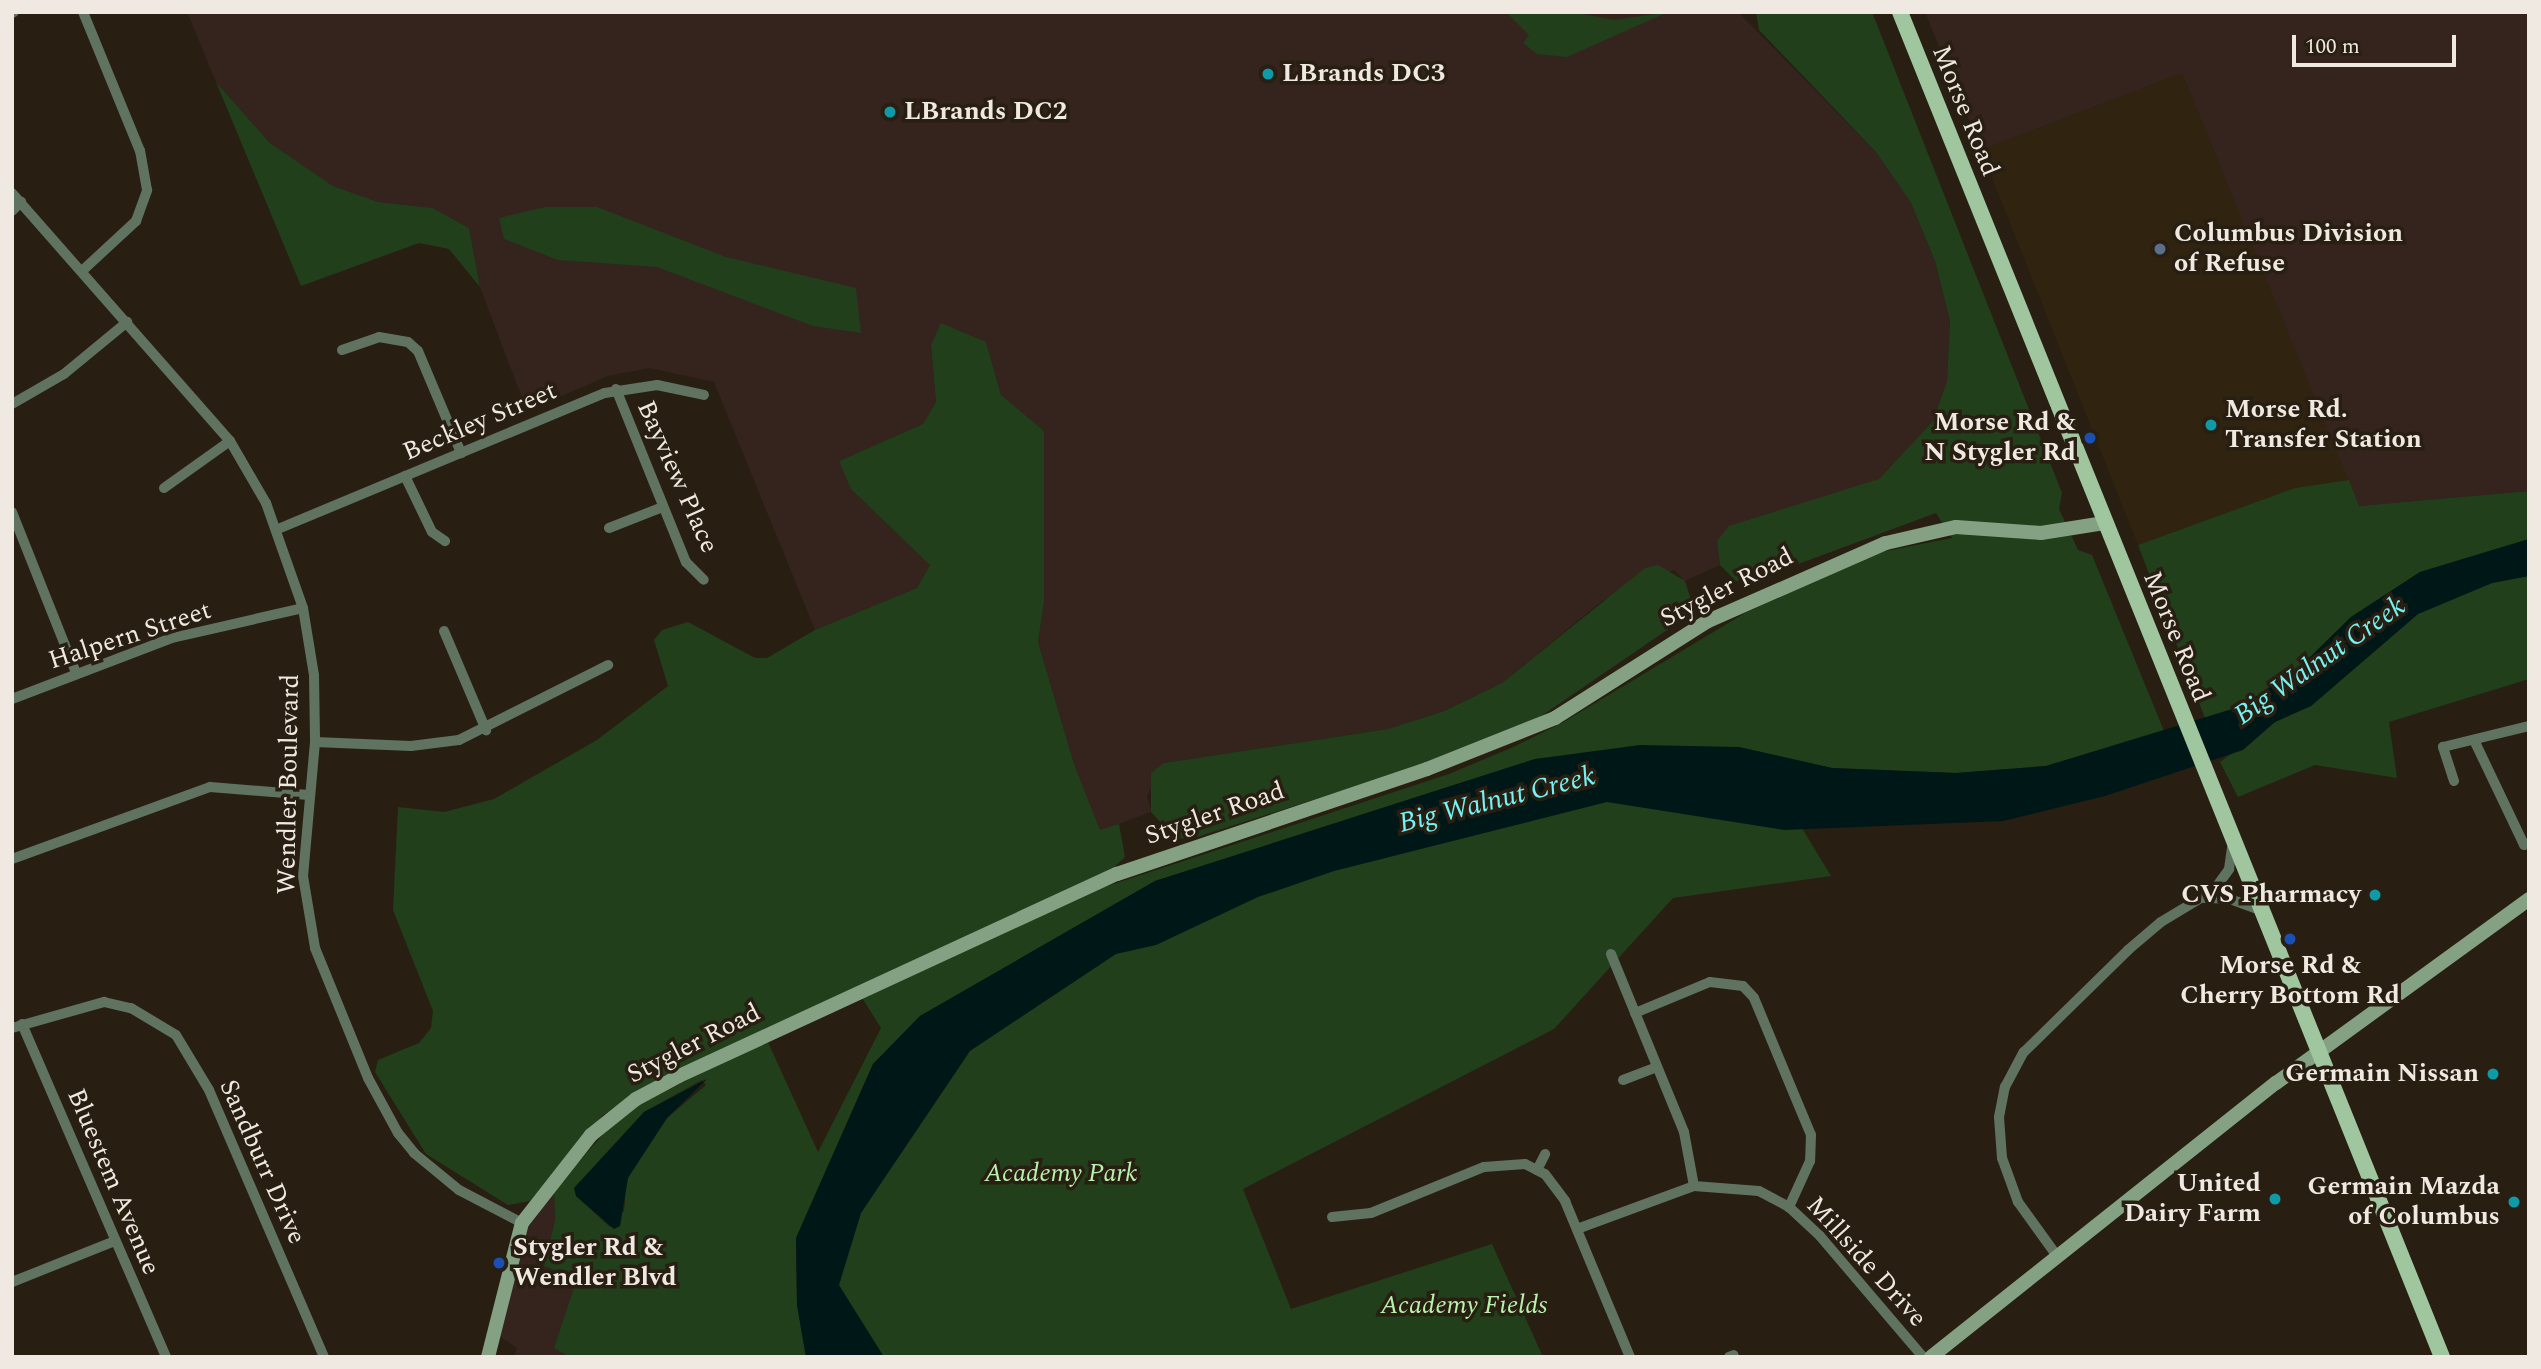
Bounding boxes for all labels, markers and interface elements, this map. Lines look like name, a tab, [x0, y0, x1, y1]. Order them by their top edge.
scale bar	[2296, 21, 2460, 65]
text: 100 m	[2305, 31, 2360, 63]
street label: Morse Road	[1925, 41, 2005, 181]
place label: LBrands DC3	[1282, 58, 1445, 90]
marker: LBrands DC3	[1260, 66, 1276, 82]
place label: LBrands DC2	[904, 96, 1067, 128]
marker: LBrands DC2	[882, 104, 898, 120]
place label: Columbus Division of Refuse	[2174, 218, 2403, 280]
marker: Columbus Division of Refuse	[2152, 241, 2168, 257]
street label: Beckley Street	[398, 376, 562, 468]
place label: Morse Rd. Transfer Station	[2225, 394, 2422, 456]
street label: Bayview Place	[630, 396, 724, 558]
place label: Morse Rd & N Stygler Rd	[1924, 407, 2076, 468]
marker: Morse Rd. Transfer Station	[2203, 417, 2219, 433]
marker: Morse Rd & N Stygler Rd	[2082, 430, 2098, 446]
street label: Stygler Road	[1655, 541, 1799, 635]
street label: Morse Road	[2136, 567, 2216, 707]
water label: Big Walnut Creek	[2228, 589, 2412, 733]
street label: Halpern Street	[45, 595, 215, 677]
street label: Wendler Boulevard	[271, 673, 307, 895]
water label: Big Walnut Creek	[1395, 759, 1599, 841]
street label: Stygler Road	[1141, 776, 1289, 852]
place label: CVS Pharmacy	[2181, 879, 2361, 911]
marker: CVS Pharmacy	[2367, 887, 2383, 903]
marker: Morse Rd & Cherry Bottom Rd	[2282, 931, 2298, 947]
place label: Morse Rd & Cherry Bottom Rd	[2180, 950, 2400, 1012]
street label: Stygler Road	[622, 997, 766, 1091]
place label: Germain Nissan	[2285, 1058, 2479, 1090]
marker: Germain Nissan	[2485, 1066, 2501, 1082]
street label: Sandburr Drive	[212, 1075, 312, 1249]
street label: Bluestem Avenue	[60, 1084, 166, 1280]
park label: Academy Park	[984, 1158, 1138, 1190]
place label: United Dairy Farm	[2124, 1168, 2261, 1230]
place label: Germain Mazda of Columbus	[2307, 1171, 2500, 1232]
street label: Millside Drive	[1799, 1190, 1933, 1334]
marker: United Dairy Farm	[2267, 1191, 2283, 1207]
marker: Germain Mazda of Columbus	[2506, 1194, 2522, 1210]
place label: Stygler Rd & Wendler Blvd	[513, 1232, 677, 1294]
marker: Stygler Rd & Wendler Blvd	[491, 1255, 507, 1271]
park label: Academy Fields	[1380, 1290, 1548, 1322]

